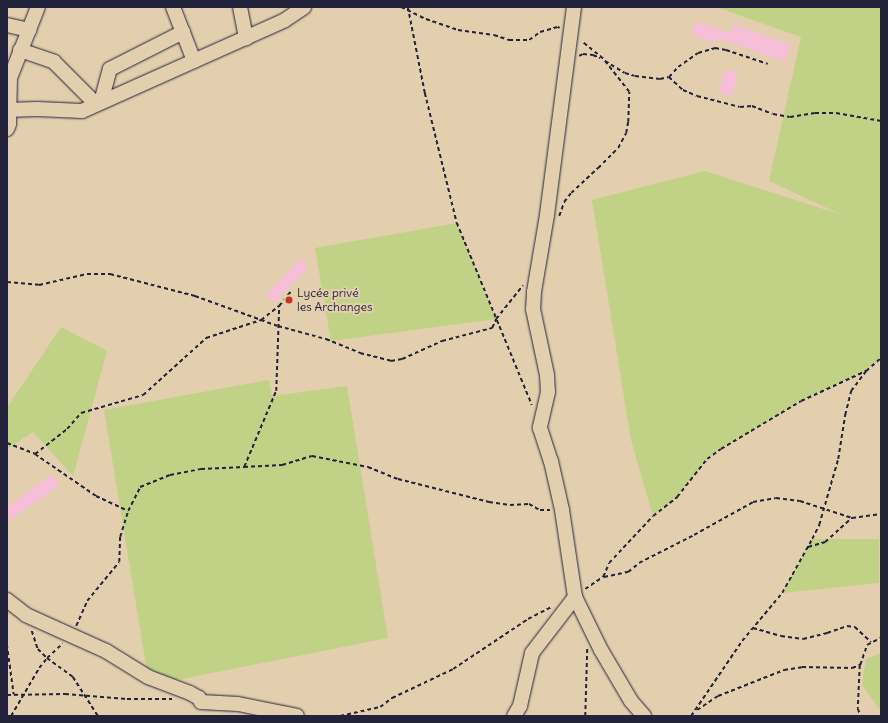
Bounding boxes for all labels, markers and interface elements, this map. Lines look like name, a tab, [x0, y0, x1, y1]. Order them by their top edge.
place label: Lycée privé les Archanges	[297, 286, 372, 314]
marker: Lycée privé les Archanges	[284, 295, 294, 305]

